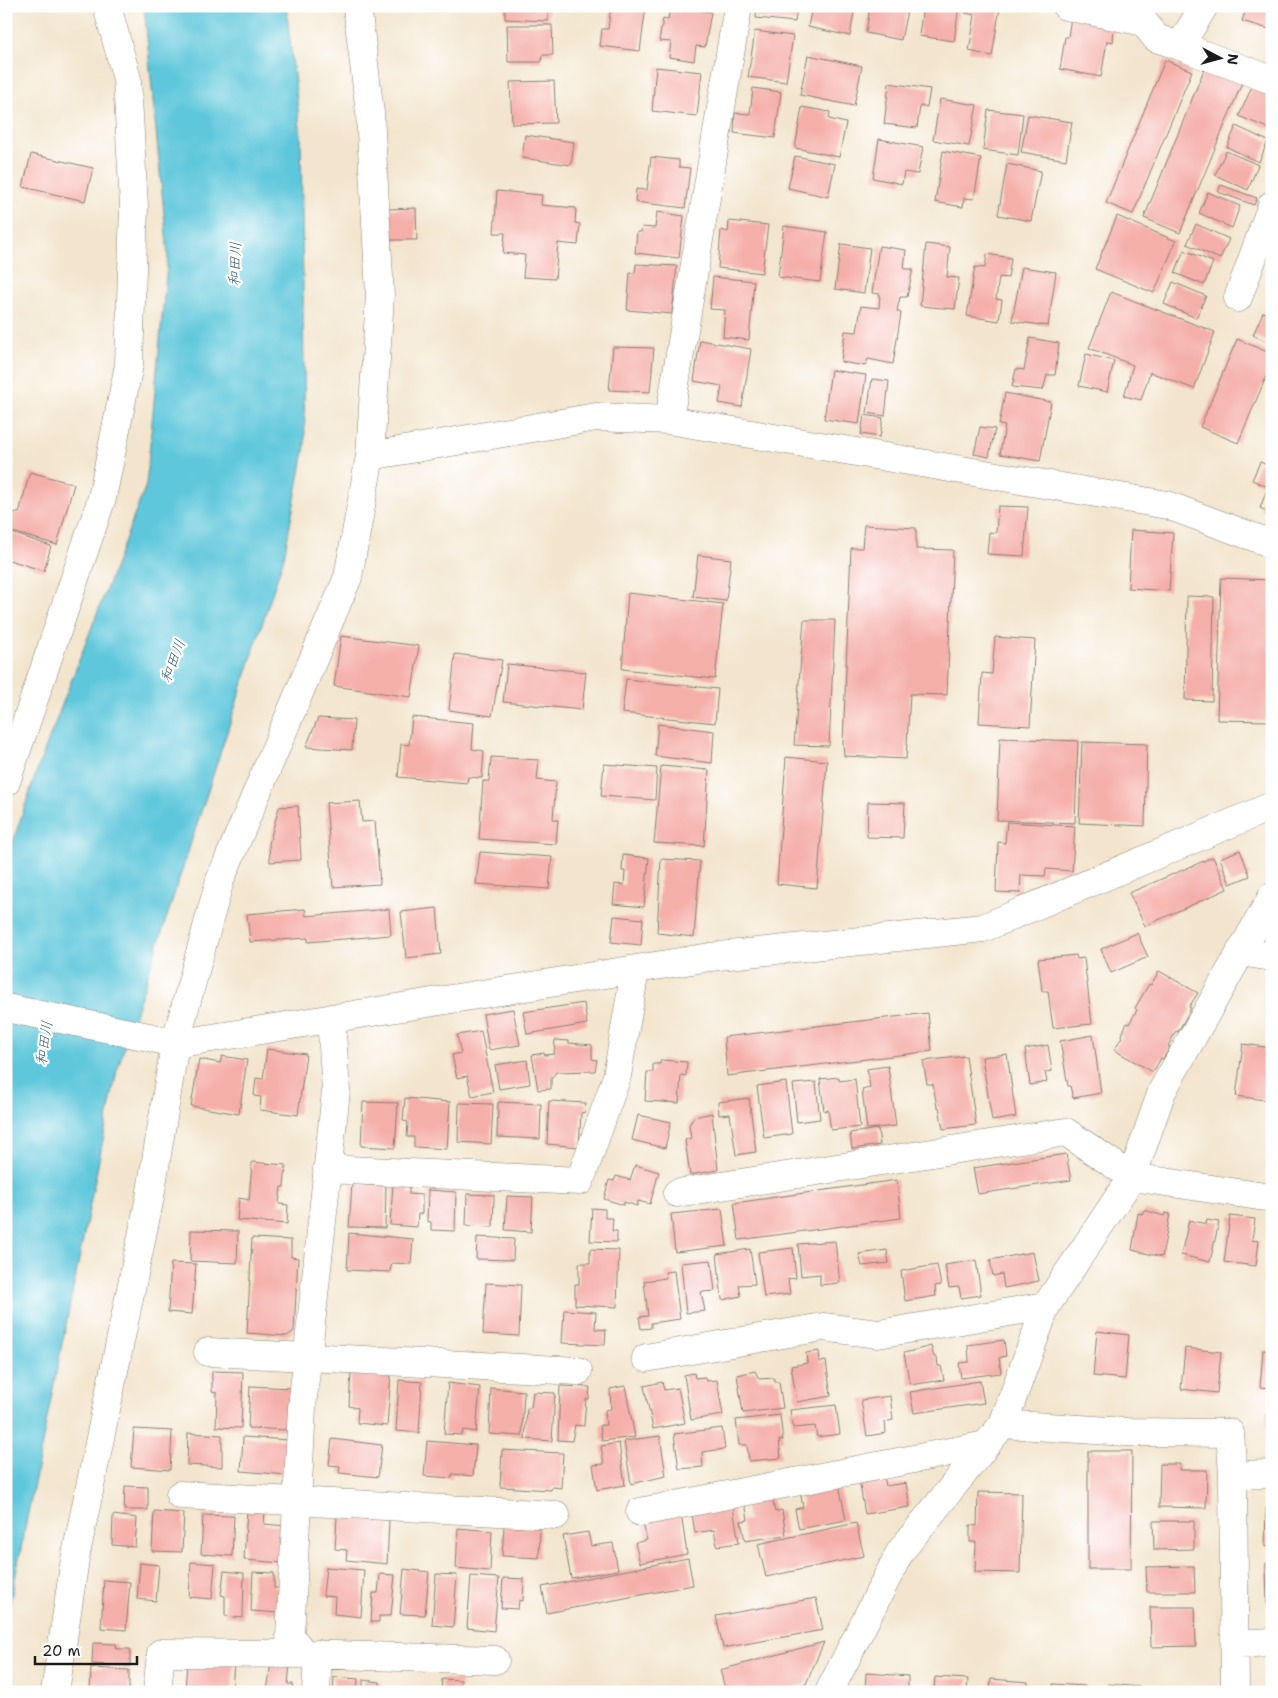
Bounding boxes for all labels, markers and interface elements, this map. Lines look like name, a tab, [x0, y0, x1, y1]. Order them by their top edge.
north arrow	[1196, 32, 1246, 82]
text: N	[1223, 53, 1242, 66]
water label: 和田川	[224, 241, 246, 287]
water label: 和田川	[156, 636, 190, 686]
water label: 和田川	[31, 1019, 57, 1067]
scale bar	[35, 1633, 138, 1665]
text: 20 m	[42, 1641, 81, 1661]

